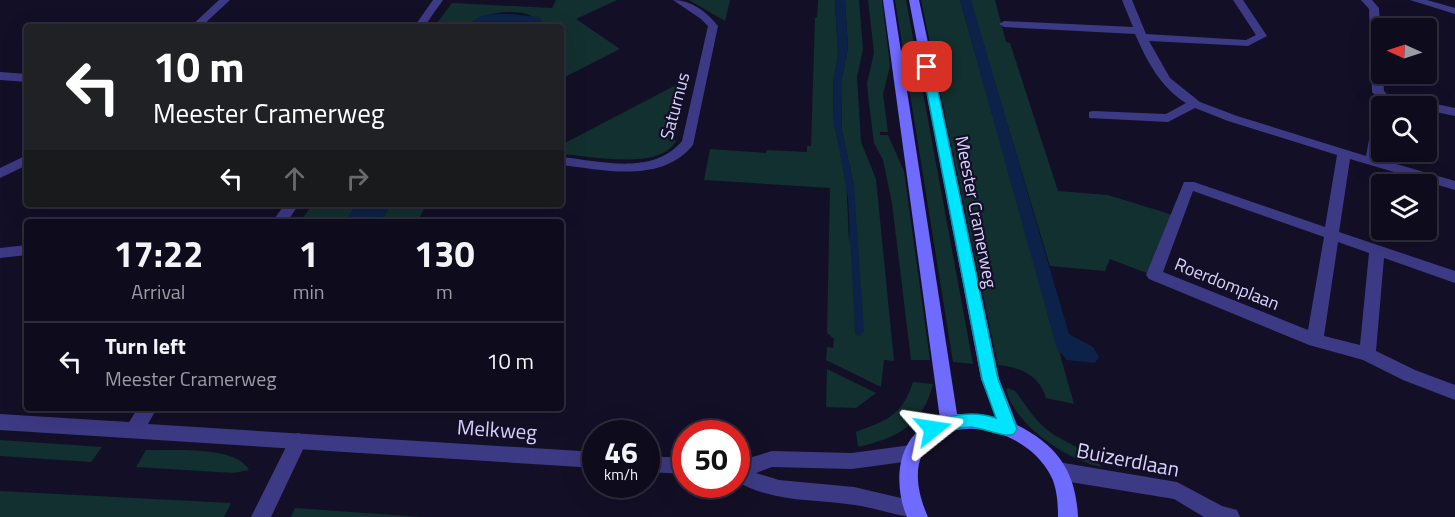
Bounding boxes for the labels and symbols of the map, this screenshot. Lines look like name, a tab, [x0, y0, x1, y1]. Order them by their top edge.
north arrow	[1371, 18, 1437, 84]
pin	[901, 41, 952, 92]
street label: Saturnus	[653, 69, 696, 142]
street label: Meester Cramerweg	[949, 134, 1004, 290]
street label: Roerdomplaan	[1171, 250, 1284, 317]
position arrow	[901, 397, 965, 461]
street label: Melkweg	[456, 410, 538, 448]
speed limit sign: 50	[672, 420, 750, 498]
street label: Buizerdlaan	[1074, 433, 1182, 485]

